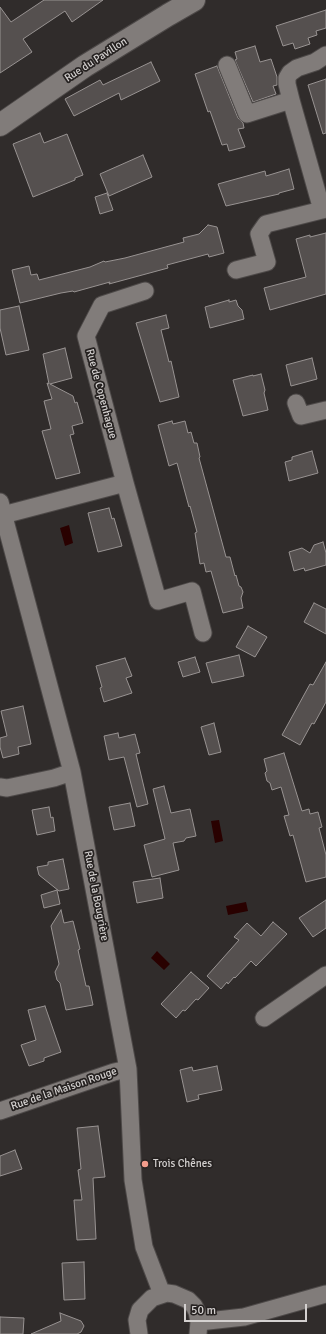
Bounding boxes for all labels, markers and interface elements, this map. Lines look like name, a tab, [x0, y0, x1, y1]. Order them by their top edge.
street label: Rue du Pavillon	[62, 35, 130, 85]
street label: Rue de Copenhague	[83, 348, 119, 440]
street label: Rue de la Bougrière	[81, 850, 111, 942]
street label: Rue de la Maison Rouge	[9, 1065, 119, 1113]
place label: Trois Chênes	[153, 1157, 212, 1171]
marker: Trois Chênes	[140, 1159, 150, 1169]
scale bar	[186, 1296, 309, 1322]
text: 50 m	[191, 1303, 216, 1318]

